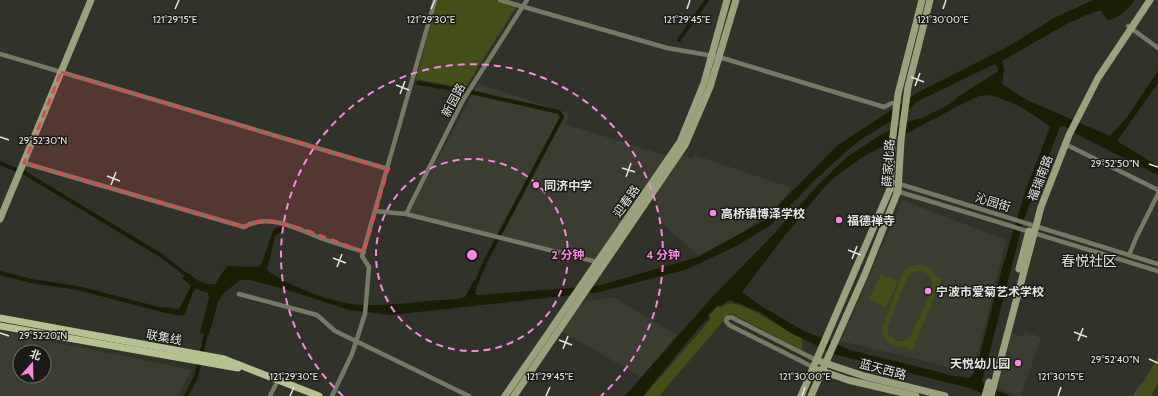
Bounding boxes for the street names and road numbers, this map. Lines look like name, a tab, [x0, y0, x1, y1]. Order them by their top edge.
street label: 新园路	[438, 81, 468, 119]
street label: 薛家北路	[879, 139, 897, 187]
street label: 福瑞南路	[1024, 153, 1056, 203]
street label: 迎春路	[610, 182, 642, 220]
street label: 沁园街	[974, 190, 1012, 214]
street label: 联集线	[145, 326, 183, 348]
street label: 蓝天西路	[858, 356, 908, 382]

